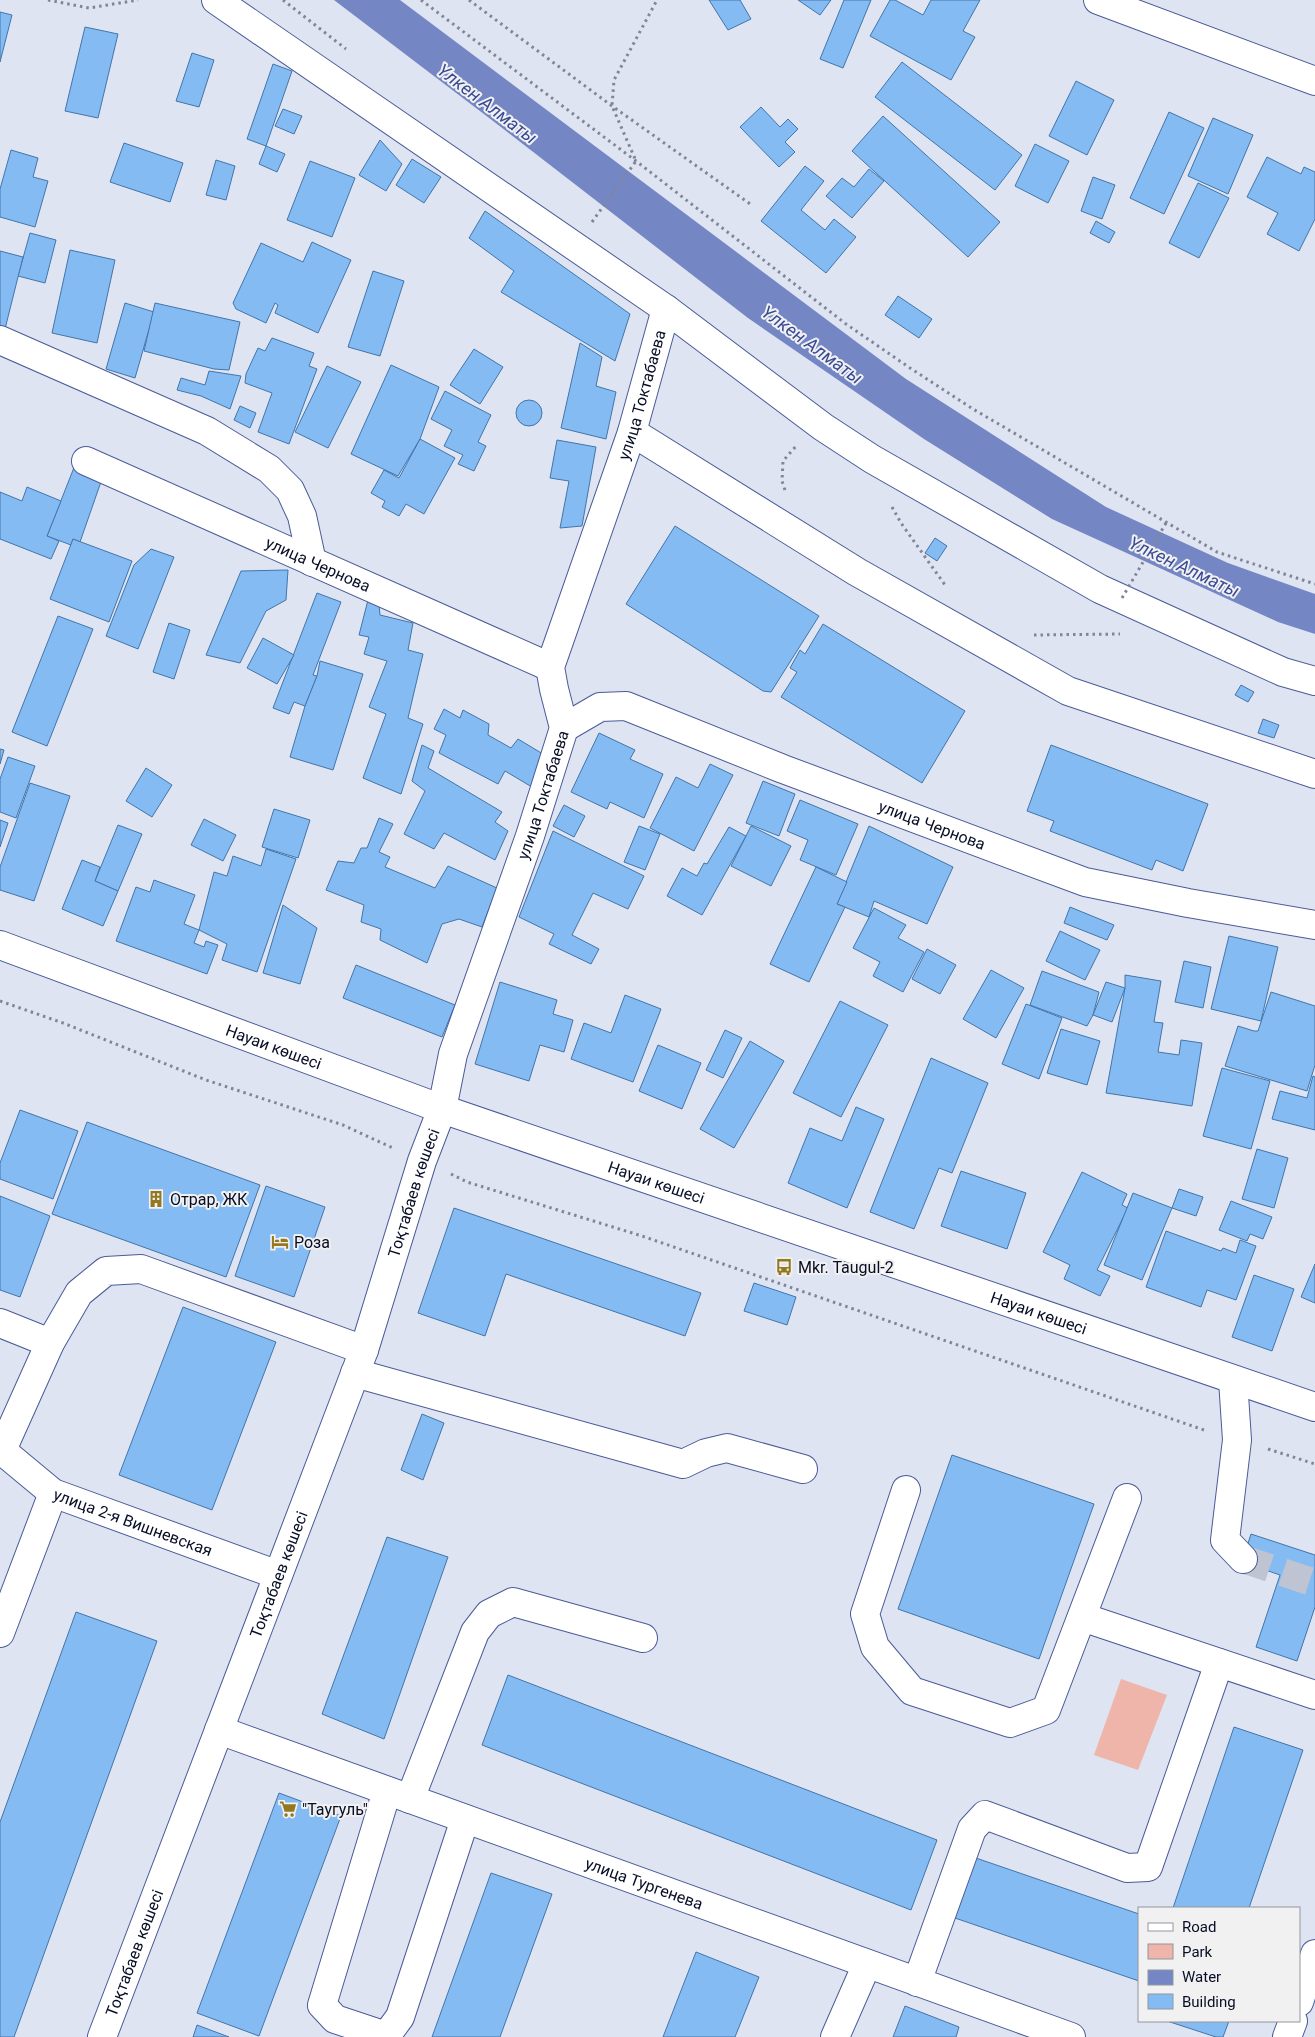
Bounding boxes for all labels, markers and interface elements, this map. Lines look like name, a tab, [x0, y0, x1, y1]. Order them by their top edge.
water label: Үлкен Алматы	[433, 59, 541, 148]
water label: Үлкен Алматы	[758, 301, 867, 388]
street label: улица Токтабаева	[614, 328, 670, 463]
water label: Үлкен Алматы	[1126, 532, 1243, 601]
street label: улица Чернова	[263, 533, 373, 596]
street label: улица Токтабаева	[513, 728, 573, 862]
street label: улица Чернова	[876, 797, 988, 854]
street label: Науаи көшесі	[223, 1021, 324, 1073]
street label: Тоқтабаев көшесі	[384, 1126, 444, 1260]
street label: Науаи көшесі	[606, 1157, 707, 1208]
building icon: Отрар, ЖК	[146, 1189, 166, 1209]
place label: Отрар, ЖК	[170, 1190, 248, 1209]
hotel icon: Роза	[270, 1232, 290, 1252]
place label: Роза	[294, 1233, 330, 1252]
bus stop icon: Mkr. Taugul-2	[774, 1257, 794, 1277]
place label: Mkr. Taugul-2	[798, 1258, 894, 1277]
street label: Науаи көшесі	[988, 1288, 1089, 1338]
street label: улица 2-я Вишневская	[51, 1485, 215, 1560]
street label: Тоқтабаев көшесі	[246, 1509, 312, 1641]
supermarket icon: "Таугуль"	[278, 1799, 298, 1819]
place label: "Таугуль"	[302, 1800, 368, 1819]
street label: улица Тургенева	[583, 1854, 705, 1914]
street label: Тоқтабаев көшесі	[102, 1887, 167, 2019]
legend	[1138, 1907, 1300, 2022]
text: Road	[1182, 1918, 1216, 1936]
text: Park	[1182, 1943, 1213, 1961]
text: Water	[1182, 1968, 1221, 1986]
text: Building	[1182, 1993, 1236, 2011]

